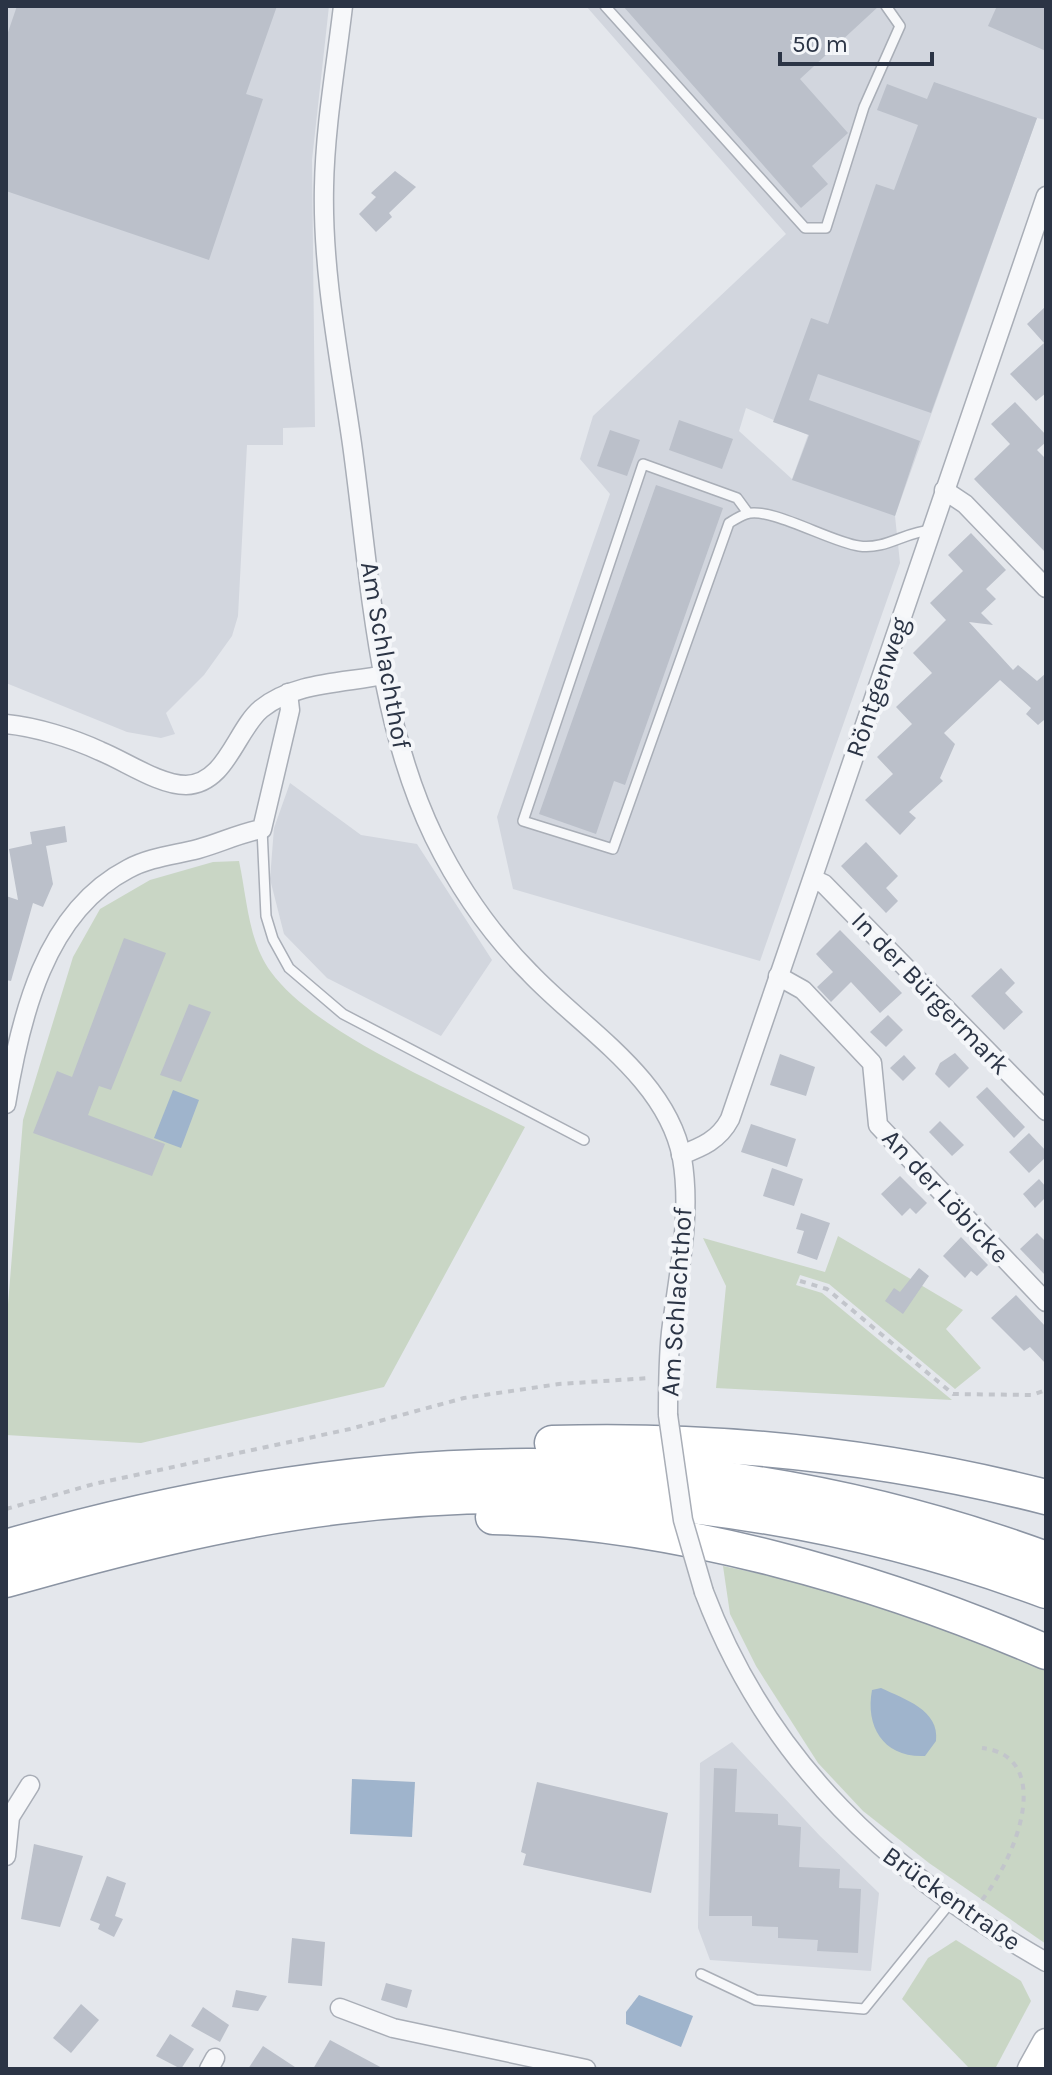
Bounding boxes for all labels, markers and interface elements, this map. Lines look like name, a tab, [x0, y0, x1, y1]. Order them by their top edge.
scale bar	[780, 16, 932, 66]
text: 50 m	[792, 30, 848, 58]
street label: Am Schlachthof	[354, 559, 417, 752]
street label: Röntgenweg	[839, 613, 916, 761]
street label: In der Bürgermark	[845, 905, 1016, 1081]
street label: An der Löbicke	[876, 1123, 1016, 1270]
street label: Am Schlachthof	[654, 1205, 699, 1398]
street label: Brückentraße	[877, 1839, 1027, 1957]

